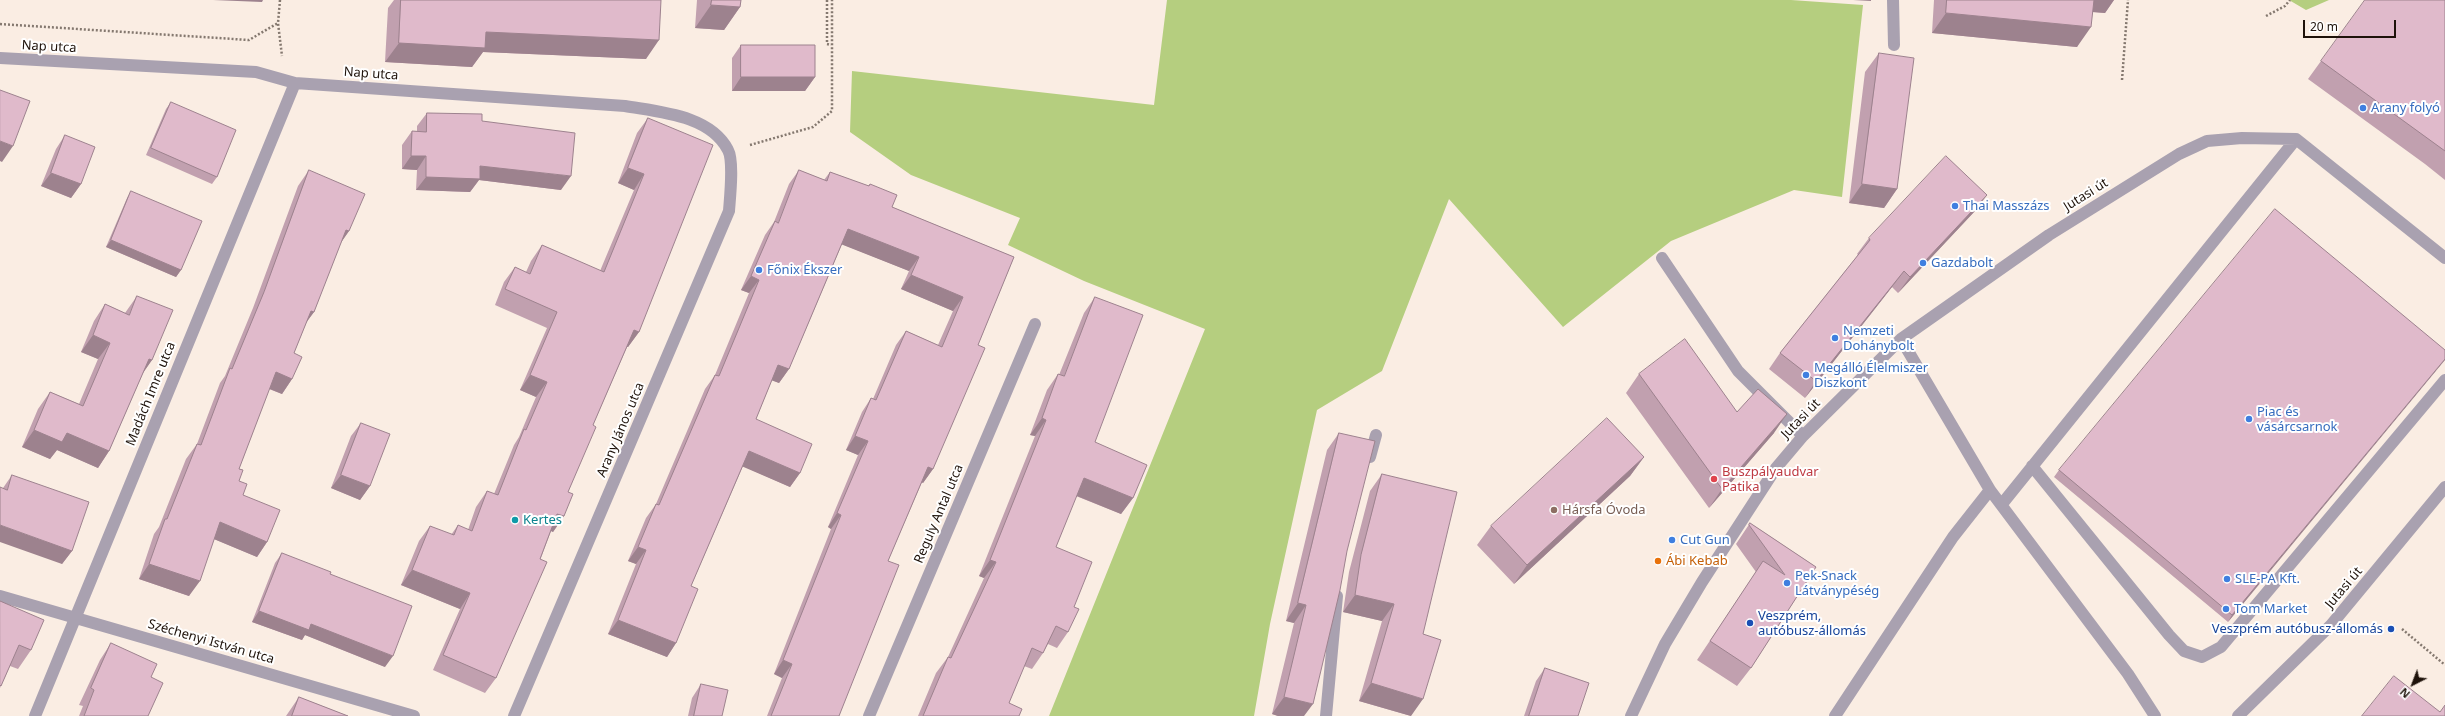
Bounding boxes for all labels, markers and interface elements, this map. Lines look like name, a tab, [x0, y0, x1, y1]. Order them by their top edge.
scale bar	[2305, 12, 2398, 38]
text: 20 m	[2310, 18, 2338, 35]
street label: Nap utca	[21, 38, 77, 56]
street label: Nap utca	[343, 64, 399, 84]
place label: Arany folyó	[2371, 100, 2440, 116]
marker: Arany folyó	[2358, 103, 2368, 113]
street label: Jutasi út	[2061, 175, 2111, 215]
place label: Thai Masszázs	[1963, 198, 2050, 214]
marker: Thai Masszázs	[1950, 201, 1960, 211]
place label: Gazdabolt	[1931, 255, 1993, 271]
marker: Gazdabolt	[1918, 258, 1928, 268]
place label: Főnix Ékszer	[767, 262, 842, 278]
marker: Főnix Ékszer	[754, 265, 764, 275]
place label: Nemzeti Dohánybolt	[1843, 323, 1914, 354]
marker: Nemzeti Dohánybolt	[1830, 333, 1840, 343]
street label: Madách Imre utca	[123, 340, 179, 448]
place label: Megálló Élelmiszer Diszkont	[1814, 360, 1928, 391]
marker: Megálló Élelmiszer Diszkont	[1801, 370, 1811, 380]
street label: Arany János utca	[594, 380, 648, 480]
street label: Jutasi út	[1778, 396, 1824, 442]
place label: Piac és vásárcsarnok	[2257, 404, 2337, 435]
marker: Piac és vásárcsarnok	[2244, 414, 2254, 424]
street label: Reguly Antal utca	[911, 462, 967, 566]
place label: Buszpályaudvar Patika	[1722, 464, 1819, 495]
marker: Buszpályaudvar Patika	[1709, 474, 1719, 484]
place label: Hársfa Óvoda	[1562, 502, 1646, 518]
marker: Hársfa Óvoda	[1549, 505, 1559, 515]
place label: Kertes	[523, 512, 562, 528]
marker: Kertes	[510, 515, 520, 525]
place label: Cut Gun	[1680, 532, 1730, 548]
marker: Cut Gun	[1667, 535, 1677, 545]
place label: Ábi Kebab	[1666, 553, 1728, 569]
marker: Ábi Kebab	[1653, 556, 1663, 566]
street label: Jutasi út	[2322, 564, 2366, 612]
place label: Pek-Snack Látványpéség	[1795, 568, 1879, 599]
place label: SLE-PA Kft.	[2235, 571, 2300, 587]
marker: SLE-PA Kft.	[2222, 574, 2232, 584]
marker: Pek-Snack Látványpéség	[1782, 578, 1792, 588]
place label: Tom Market	[2234, 601, 2307, 617]
marker: Tom Market	[2221, 604, 2231, 614]
place label: Veszprém, autóbusz-állomás	[1758, 608, 1866, 639]
street label: Széchenyi István utca	[146, 617, 276, 667]
marker: Veszprém, autóbusz-állomás	[1745, 618, 1755, 628]
place label: Veszprém autóbusz-állomás	[2212, 621, 2383, 637]
marker: Veszprém autóbusz-állomás	[2386, 624, 2396, 634]
north arrow	[2393, 664, 2433, 704]
text: N	[2396, 685, 2413, 702]

